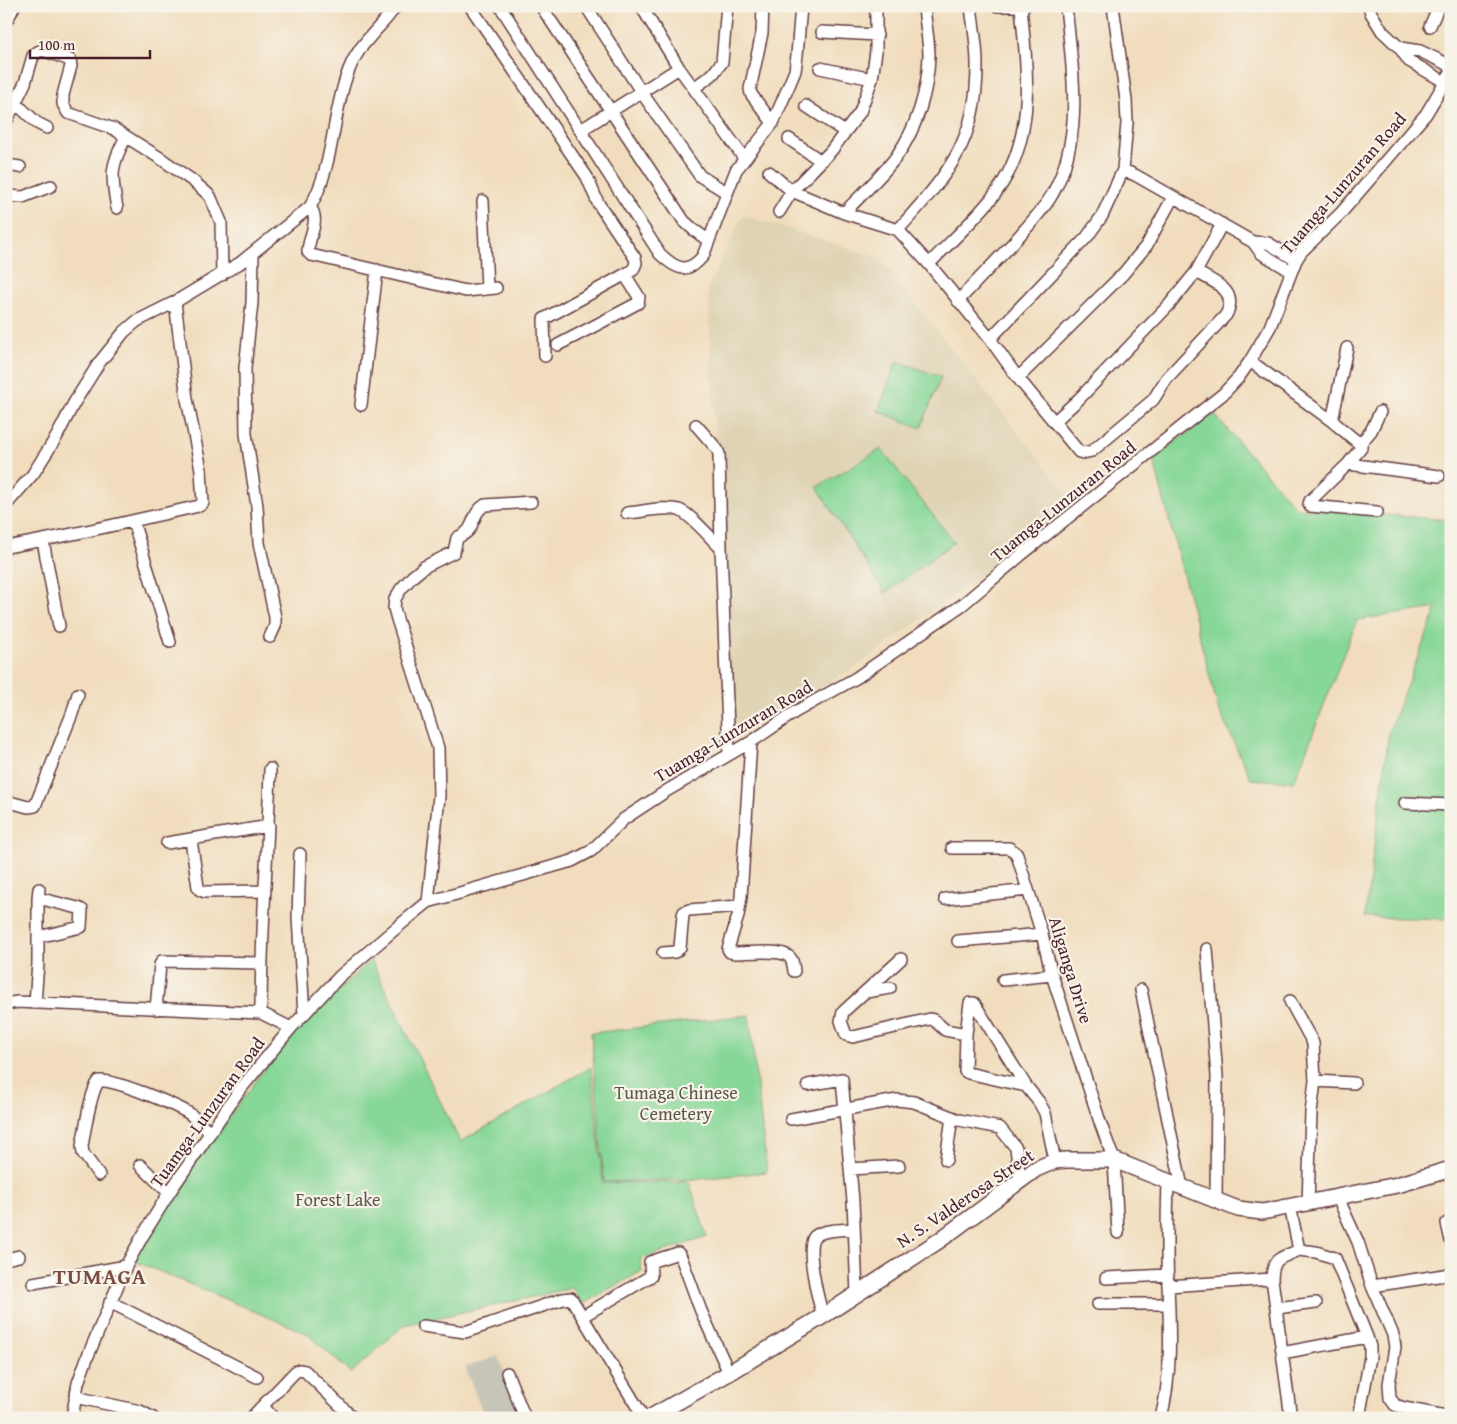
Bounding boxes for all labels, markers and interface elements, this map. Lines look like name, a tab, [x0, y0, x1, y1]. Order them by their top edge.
scale bar	[30, 28, 150, 60]
text: 100 m	[38, 34, 76, 55]
street label: Tuamga-Lunzuran Road	[1274, 106, 1413, 260]
street label: Tuamga-Lunzuran Road	[984, 434, 1142, 568]
street label: Tuamga-Lunzuran Road	[649, 673, 818, 789]
street label: Aliganga Drive	[1042, 913, 1100, 1027]
street label: Tuamga-Lunzuran Road	[143, 1031, 271, 1193]
park label: Tumaga Chinese Cemetery	[614, 1079, 738, 1127]
street label: N. S. Valderosa Street	[891, 1141, 1040, 1254]
park label: Forest Lake	[296, 1186, 380, 1213]
district label: TUMAGA	[53, 1260, 147, 1292]

